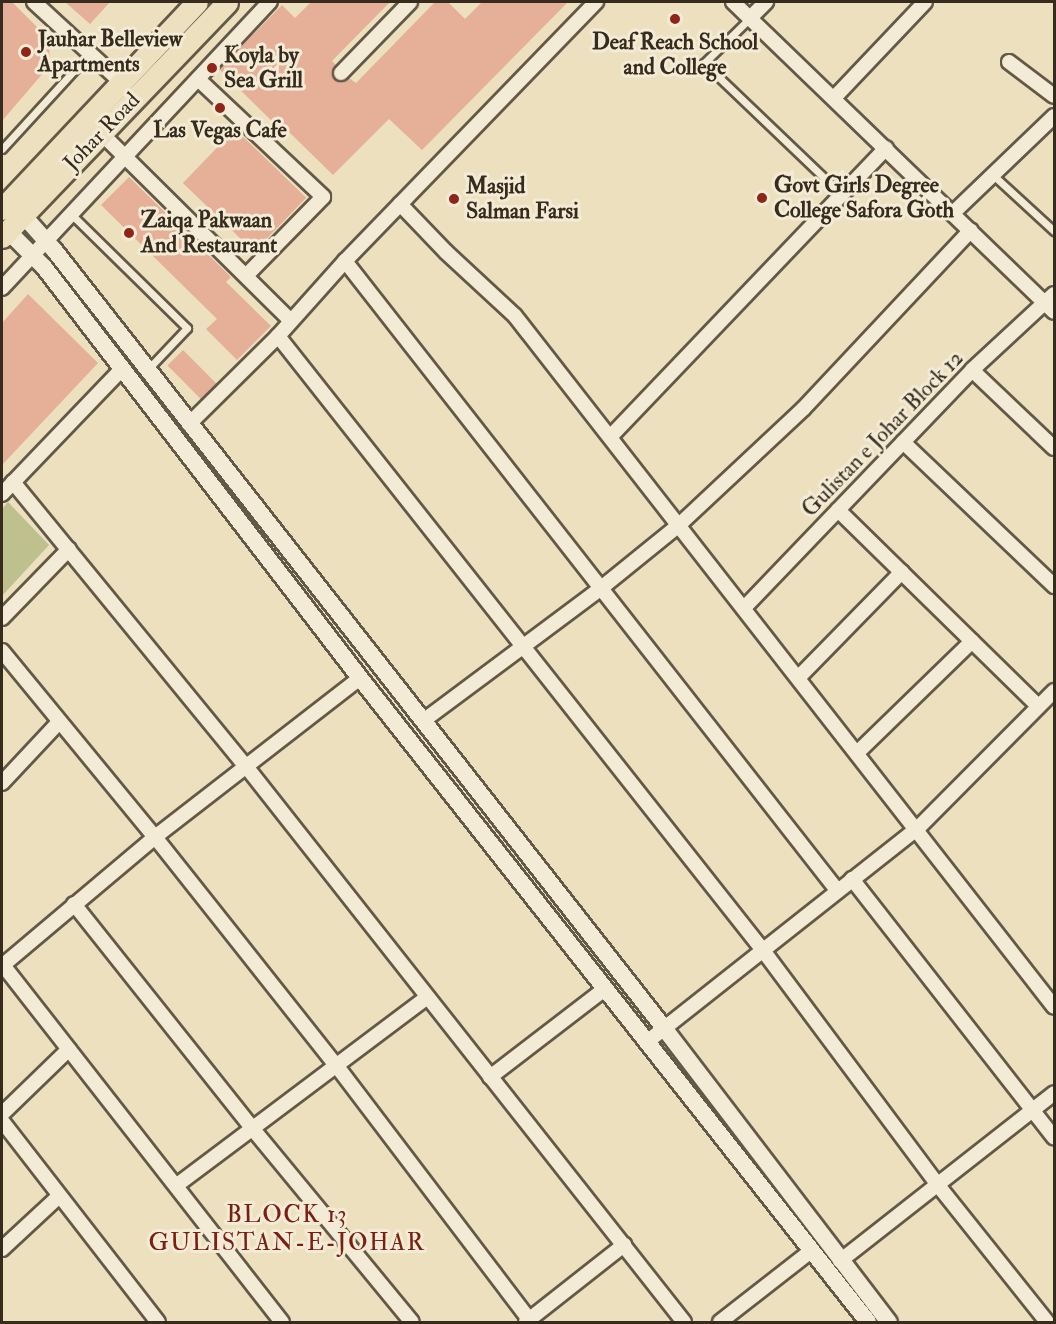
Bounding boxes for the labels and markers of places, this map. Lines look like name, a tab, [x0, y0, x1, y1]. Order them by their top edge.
marker: Deaf Reach School and College	[668, 12, 682, 26]
place label: Jauhar Belleview Apartments	[38, 26, 182, 78]
place label: Deaf Reach School and College	[592, 29, 758, 80]
place label: Koyla by Sea Grill	[224, 42, 303, 94]
marker: Jauhar Belleview Apartments	[19, 45, 33, 59]
marker: Koyla by Sea Grill	[205, 61, 219, 75]
marker: Las Vegas Cafe	[213, 101, 227, 115]
place label: Las Vegas Cafe	[153, 118, 287, 144]
place label: Govt Girls Degree College Safora Goth	[774, 172, 954, 224]
place label: Masjid Salman Farsi	[466, 173, 579, 224]
marker: Govt Girls Degree College Safora Goth	[755, 191, 769, 205]
marker: Masjid Salman Farsi	[447, 192, 461, 206]
place label: Zaiqa Pakwaan And Restaurant	[141, 207, 277, 258]
marker: Zaiqa Pakwaan And Restaurant	[122, 226, 136, 240]

